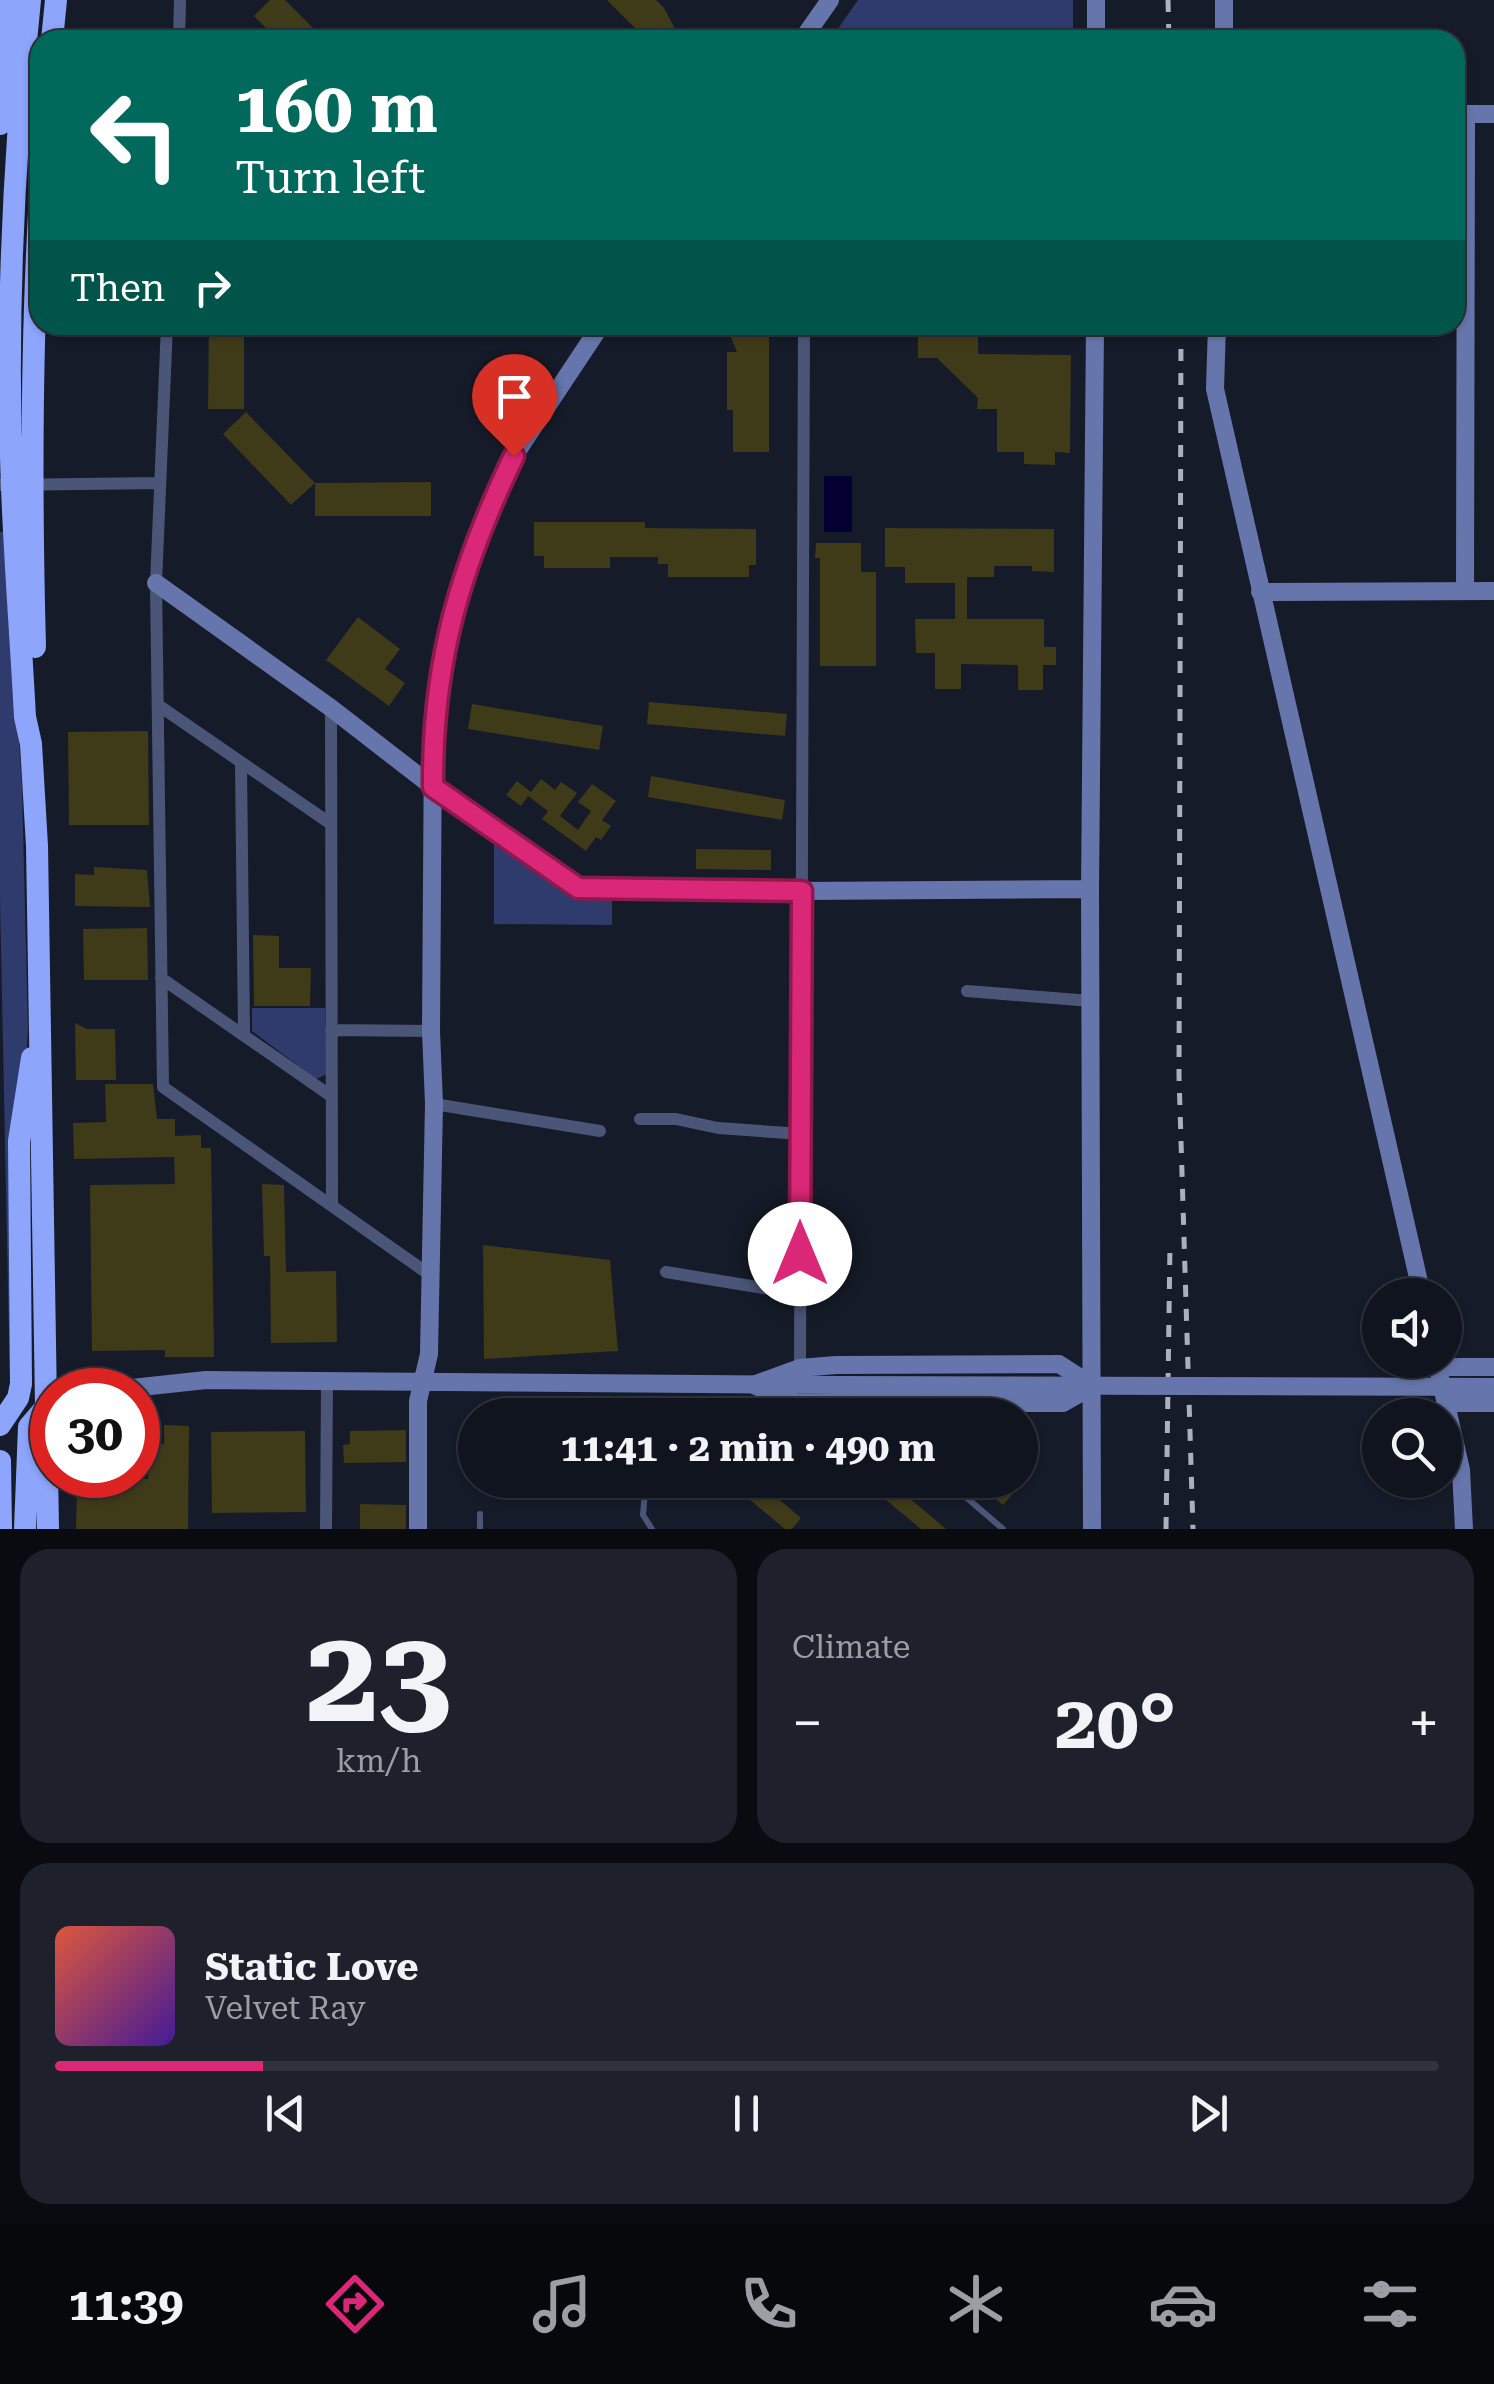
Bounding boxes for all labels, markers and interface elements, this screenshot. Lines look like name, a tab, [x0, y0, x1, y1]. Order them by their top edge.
text: 160 m	[235, 67, 438, 149]
icon: left	[70, 70, 200, 200]
text: Turn left	[235, 151, 425, 204]
icon: right	[185, 260, 240, 315]
text: Then	[70, 266, 165, 310]
pin	[472, 354, 557, 457]
icon: arrive	[487, 369, 542, 424]
position arrow	[748, 1202, 852, 1306]
map controls	[1362, 1278, 1462, 1498]
button: sound	[1362, 1278, 1462, 1378]
speed limit sign: 30	[30, 1368, 160, 1498]
button: search	[1362, 1398, 1462, 1498]
text: 11:41 · 2 min · 490 m	[561, 1426, 935, 1470]
text: 23	[306, 1600, 451, 1753]
text: Climate	[792, 1628, 910, 1666]
text: 20°	[1055, 1678, 1176, 1766]
text: −	[792, 1691, 823, 1755]
text: +	[1408, 1691, 1439, 1755]
text: km/h	[336, 1742, 421, 1780]
text: Static Love	[205, 1945, 418, 1989]
text: Velvet Ray	[205, 1989, 366, 2027]
icon: previous	[258, 2086, 313, 2141]
icon: pause	[719, 2086, 774, 2141]
icon: next	[1181, 2086, 1236, 2141]
icon: directions	[320, 2269, 390, 2339]
icon: music	[527, 2269, 597, 2339]
icon: phone	[734, 2269, 804, 2339]
icon: climate	[941, 2269, 1011, 2339]
icon: car	[1148, 2269, 1218, 2339]
icon: filters	[1355, 2269, 1425, 2339]
text: 11:39	[69, 2278, 183, 2331]

